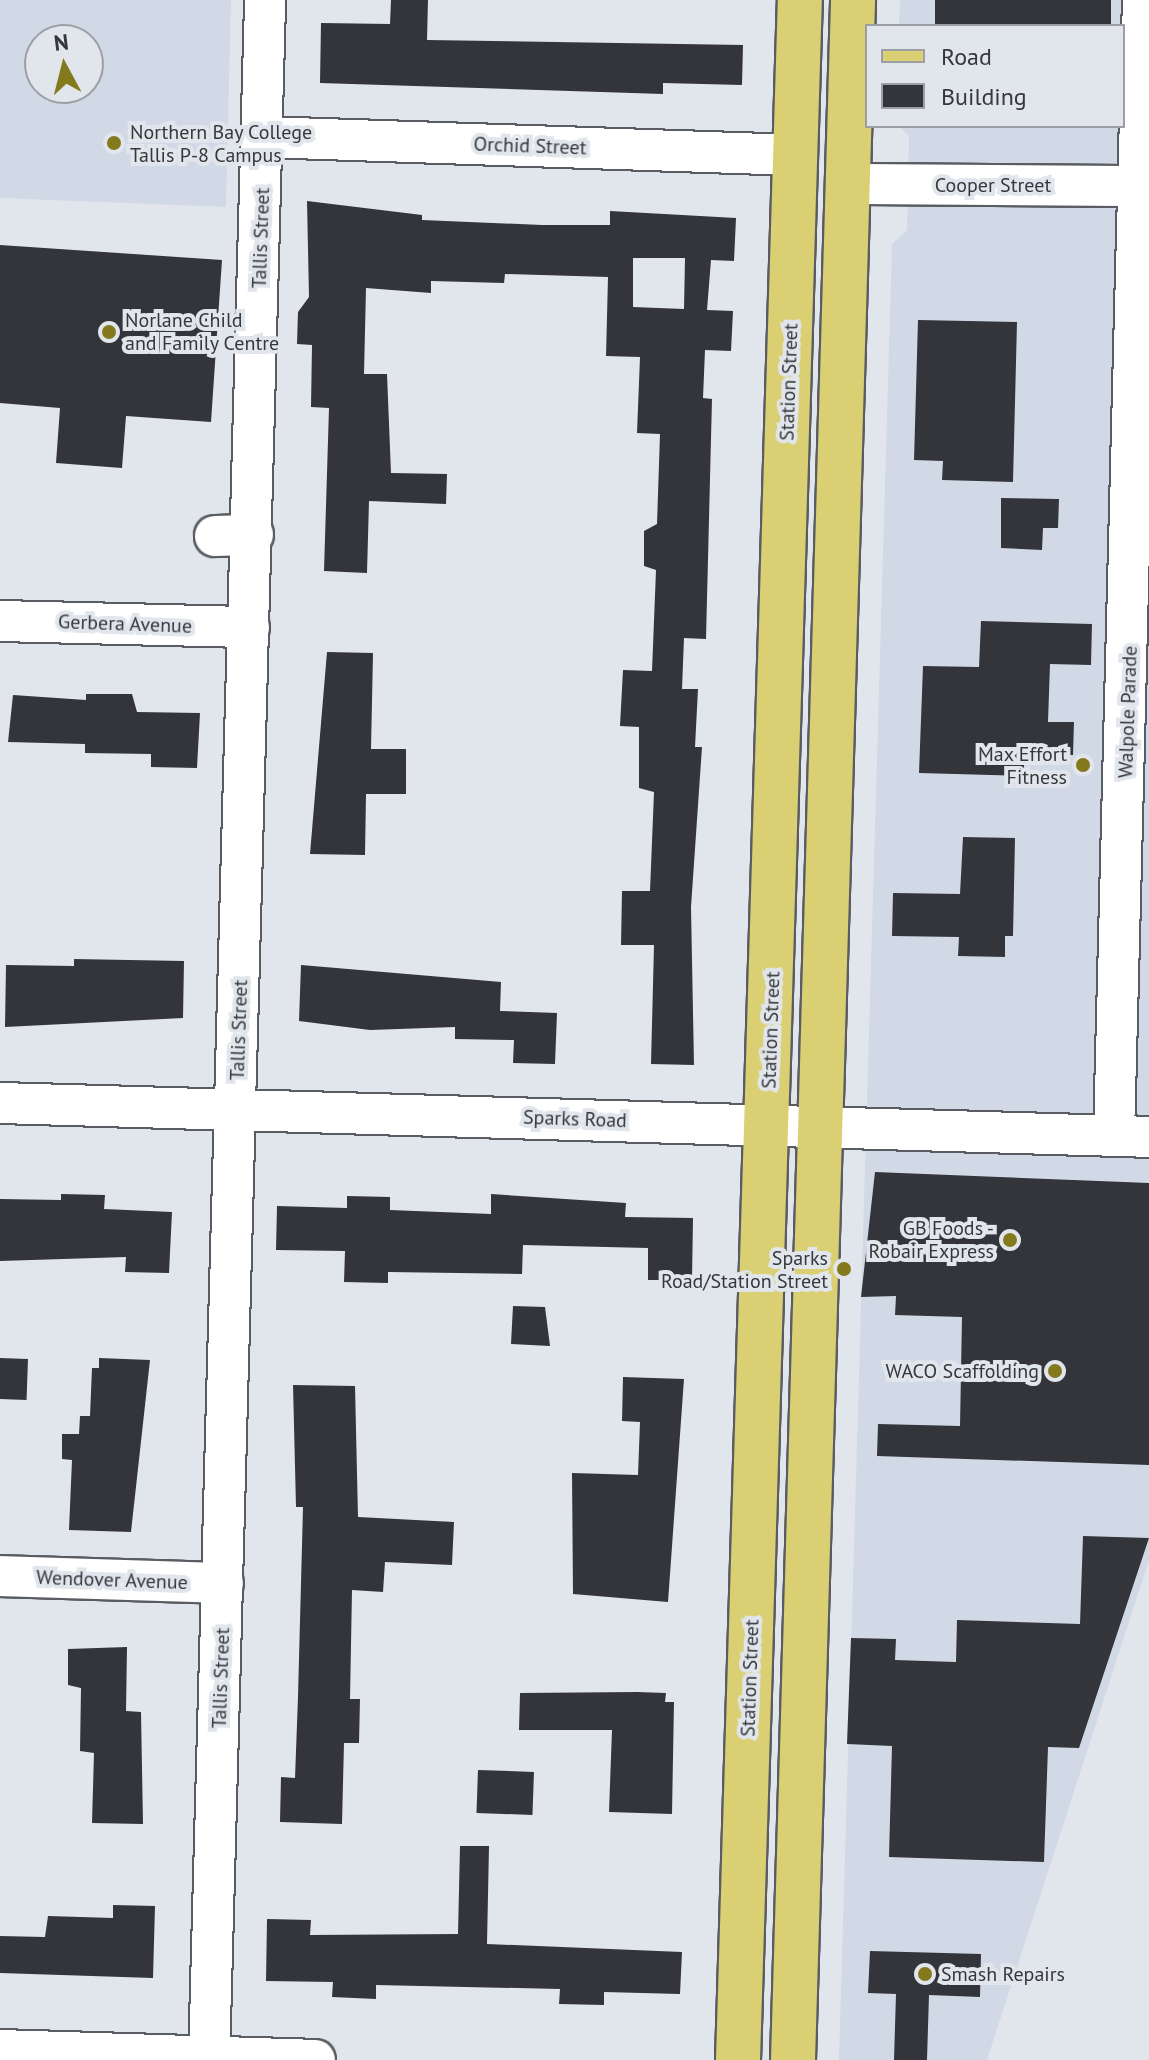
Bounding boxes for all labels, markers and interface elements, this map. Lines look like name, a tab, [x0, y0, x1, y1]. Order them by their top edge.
north arrow	[24, 24, 104, 104]
legend	[865, 24, 1125, 128]
text: N	[52, 27, 70, 57]
text: Road	[941, 41, 992, 72]
text: Building	[941, 81, 1027, 112]
place label: Northern Bay College Tallis P-8 Campus	[130, 120, 313, 167]
street label: Orchid Street	[473, 132, 587, 160]
marker: Northern Bay College Tallis P-8 Campus	[105, 134, 123, 152]
street label: Cooper Street	[935, 173, 1051, 197]
street label: Tallis Street	[247, 187, 275, 289]
place label: Norlane Child and Family Centre	[125, 308, 280, 355]
marker: Norlane Child and Family Centre	[100, 323, 118, 341]
street label: Station Street	[775, 323, 803, 441]
street label: Gerbera Avenue	[57, 610, 193, 638]
street label: Walpole Parade	[1114, 645, 1142, 779]
place label: Max Effort Fitness	[977, 742, 1067, 789]
marker: Max Effort Fitness	[1074, 756, 1092, 774]
street label: Station Street	[757, 971, 785, 1089]
street label: Tallis Street	[225, 979, 253, 1081]
street label: Sparks Road	[523, 1105, 627, 1133]
place label: GB Foods - Robair Express	[868, 1216, 994, 1263]
marker: GB Foods - Robair Express	[1001, 1231, 1019, 1249]
place label: Sparks Road/Station Street	[661, 1246, 828, 1293]
marker: Sparks Road/Station Street	[835, 1260, 853, 1278]
place label: WACO Scaffolding	[885, 1359, 1039, 1383]
marker: WACO Scaffolding	[1046, 1362, 1064, 1380]
street label: Wendover Avenue	[36, 1565, 188, 1595]
street label: Station Street	[736, 1619, 764, 1737]
street label: Tallis Street	[207, 1627, 235, 1729]
place label: Smash Repairs	[941, 1962, 1065, 1986]
marker: Smash Repairs	[916, 1965, 934, 1983]

